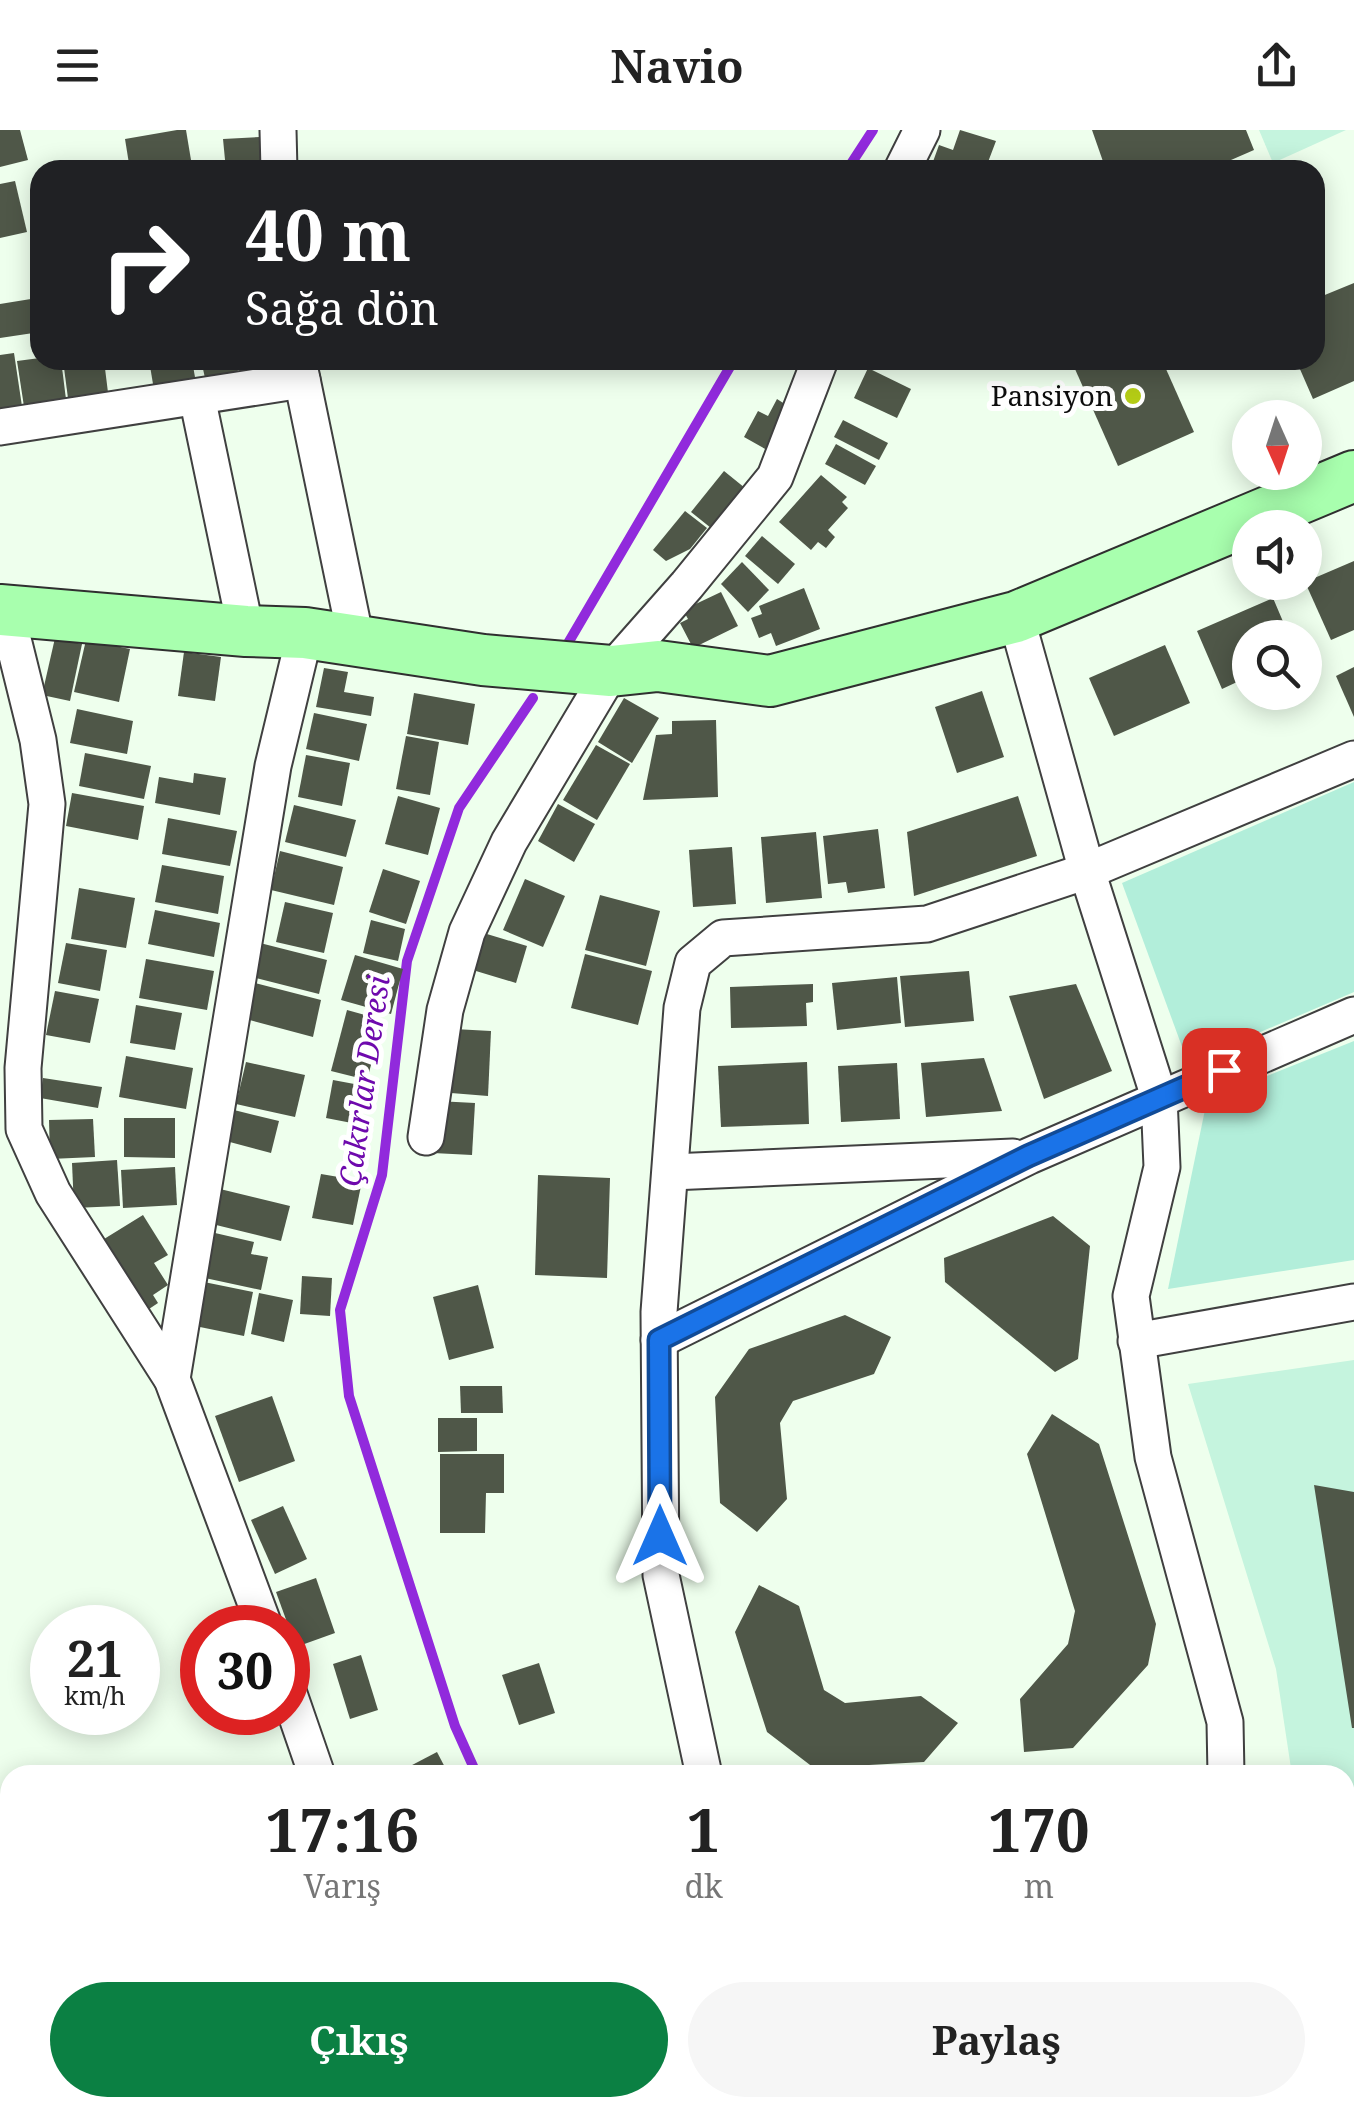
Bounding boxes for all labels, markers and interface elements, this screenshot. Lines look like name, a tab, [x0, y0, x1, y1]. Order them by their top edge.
text: Navio	[610, 35, 744, 96]
icon: menu	[50, 38, 105, 93]
icon: share	[1249, 38, 1304, 93]
text: 40 m	[245, 186, 411, 282]
icon: right	[80, 200, 210, 330]
text: Sağa dön	[245, 277, 439, 338]
place label: Pansiyon	[991, 376, 1113, 414]
marker: Pansiyon	[1122, 385, 1144, 407]
north arrow	[1232, 400, 1322, 490]
map controls	[1232, 400, 1322, 710]
button: sound	[1232, 510, 1322, 600]
button: search	[1232, 620, 1322, 710]
water label: Çakırlar Deresi	[328, 973, 399, 1189]
pin	[1182, 1028, 1267, 1113]
icon: arrive	[1197, 1043, 1252, 1098]
position arrow	[608, 1484, 712, 1588]
speed limit sign: 30	[180, 1605, 310, 1735]
text: 21	[67, 1624, 123, 1692]
text: km/h	[64, 1678, 126, 1712]
text: 17:16	[265, 1788, 419, 1870]
text: 1	[687, 1788, 721, 1870]
text: 170	[988, 1788, 1090, 1870]
text: Varış	[303, 1864, 381, 1907]
text: dk	[684, 1864, 723, 1907]
text: m	[1024, 1864, 1054, 1907]
button: Çıkış	[50, 1982, 668, 2097]
button: Paylaş	[688, 1982, 1305, 2097]

